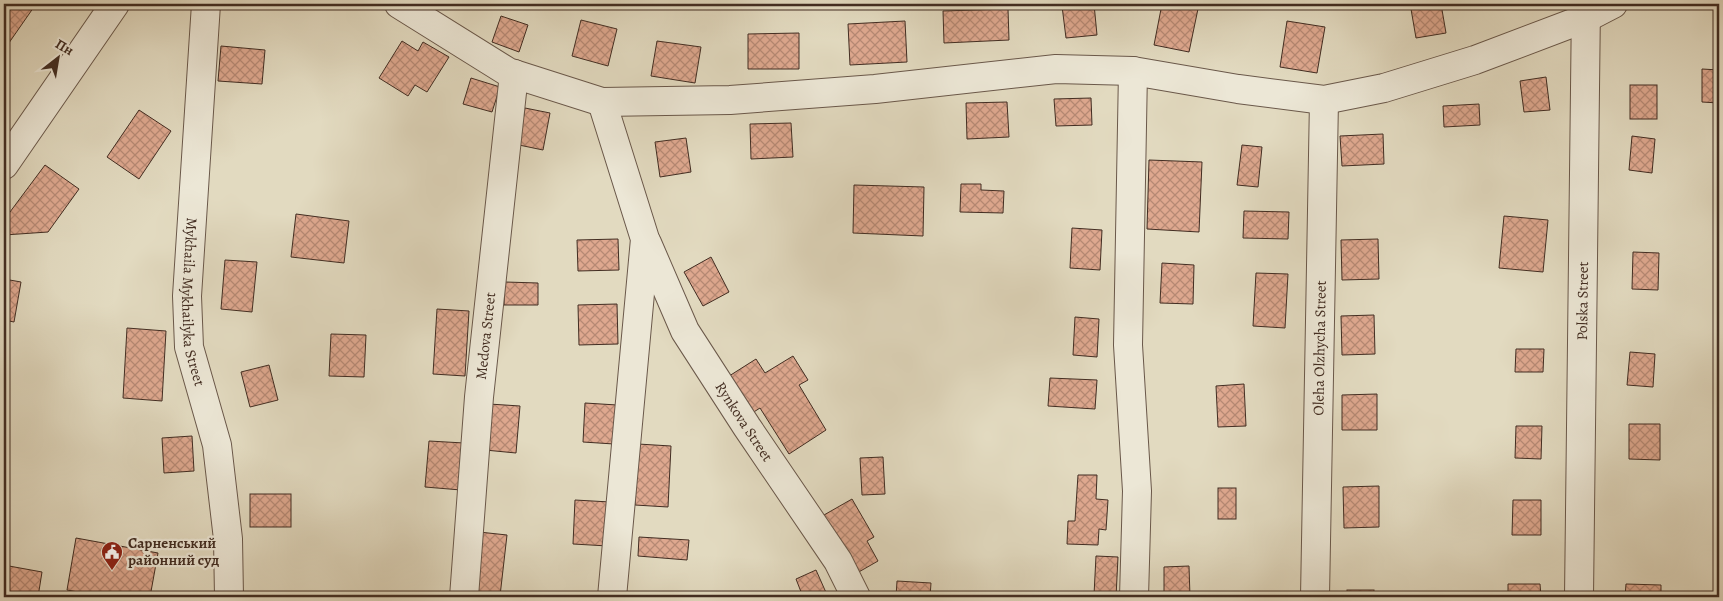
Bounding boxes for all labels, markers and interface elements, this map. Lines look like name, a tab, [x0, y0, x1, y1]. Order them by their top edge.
north arrow	[32, 32, 82, 82]
text: Пн	[52, 34, 77, 60]
street label: Mykhaila Mykhailyka Street	[177, 217, 210, 388]
street label: Polska Street	[1572, 261, 1593, 341]
street label: Oleha Olzhycha Street	[1308, 280, 1331, 416]
street label: Medova Street	[471, 291, 500, 381]
street label: Rynkova Street	[710, 378, 778, 465]
place label: Сарненський районний суд	[128, 533, 219, 570]
public building icon: Сарненський районний суд	[100, 540, 124, 571]

